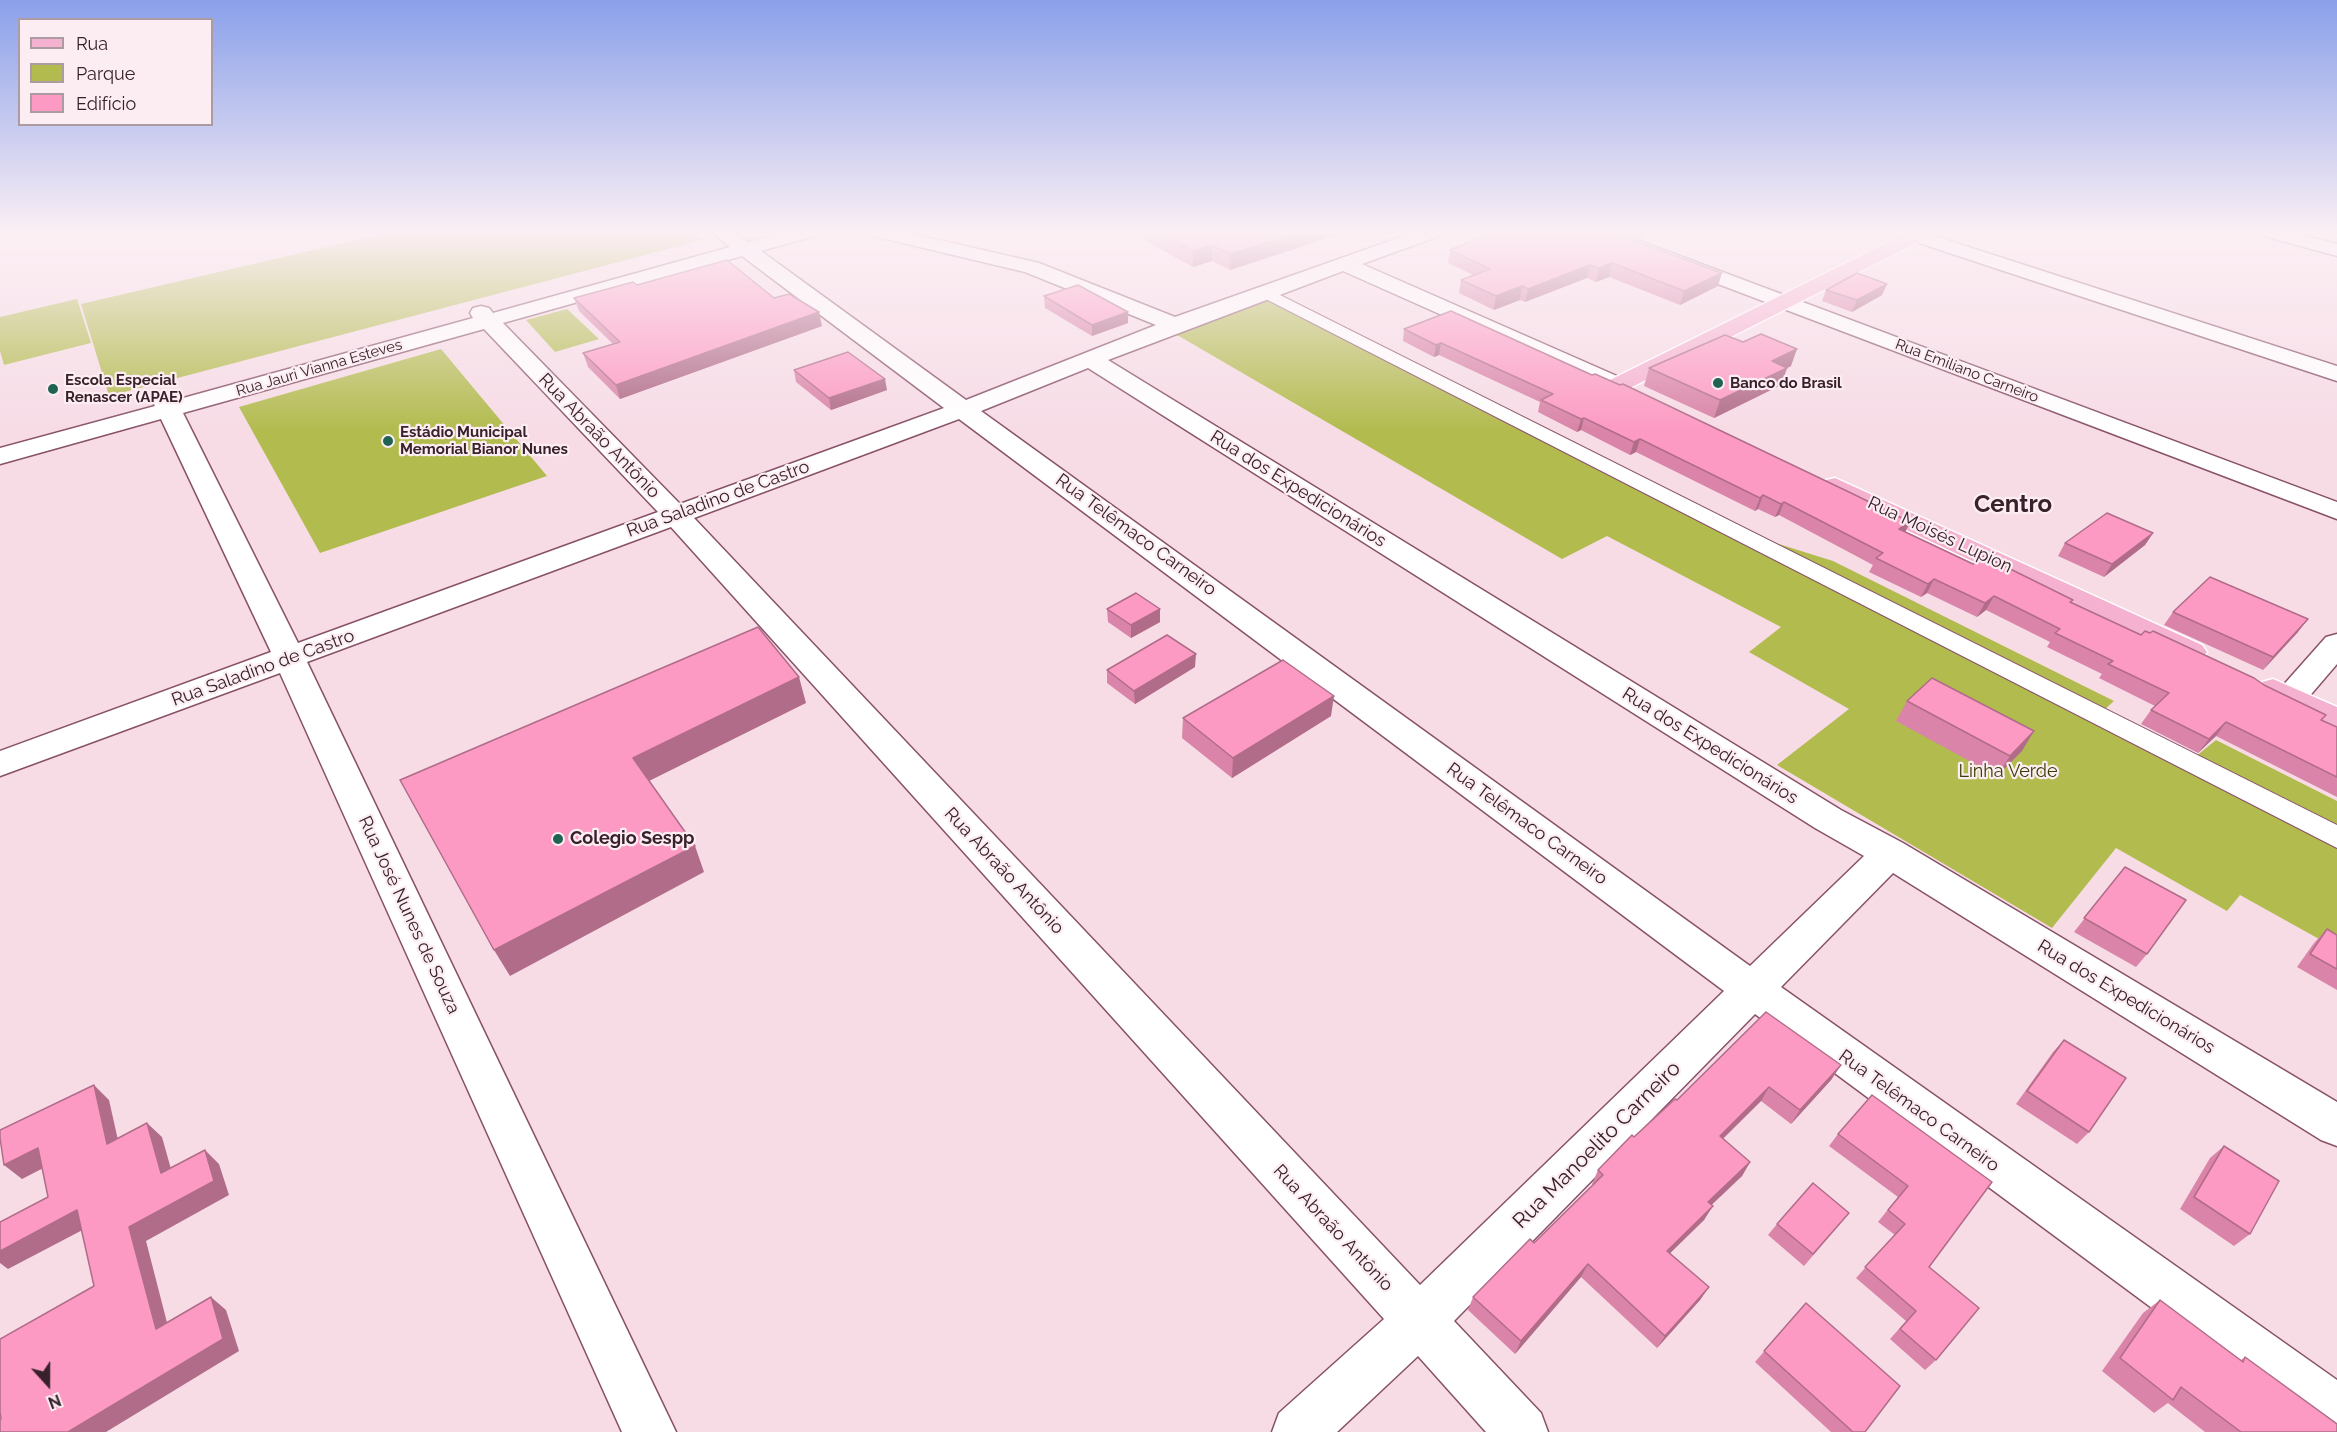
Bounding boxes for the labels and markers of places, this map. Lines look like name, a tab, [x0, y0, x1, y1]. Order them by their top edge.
place label: Escola Especial Renascer (APAE)	[65, 371, 183, 406]
place label: Banco do Brasil	[1730, 374, 1842, 392]
marker: Banco do Brasil	[1711, 376, 1725, 390]
marker: Escola Especial Renascer (APAE)	[46, 382, 60, 396]
place label: Estádio Municipal Memorial Bianor Nunes	[400, 423, 568, 458]
marker: Estádio Municipal Memorial Bianor Nunes	[381, 434, 395, 448]
place label: Colegio Sespp	[570, 828, 694, 850]
marker: Colegio Sespp	[551, 832, 565, 846]

